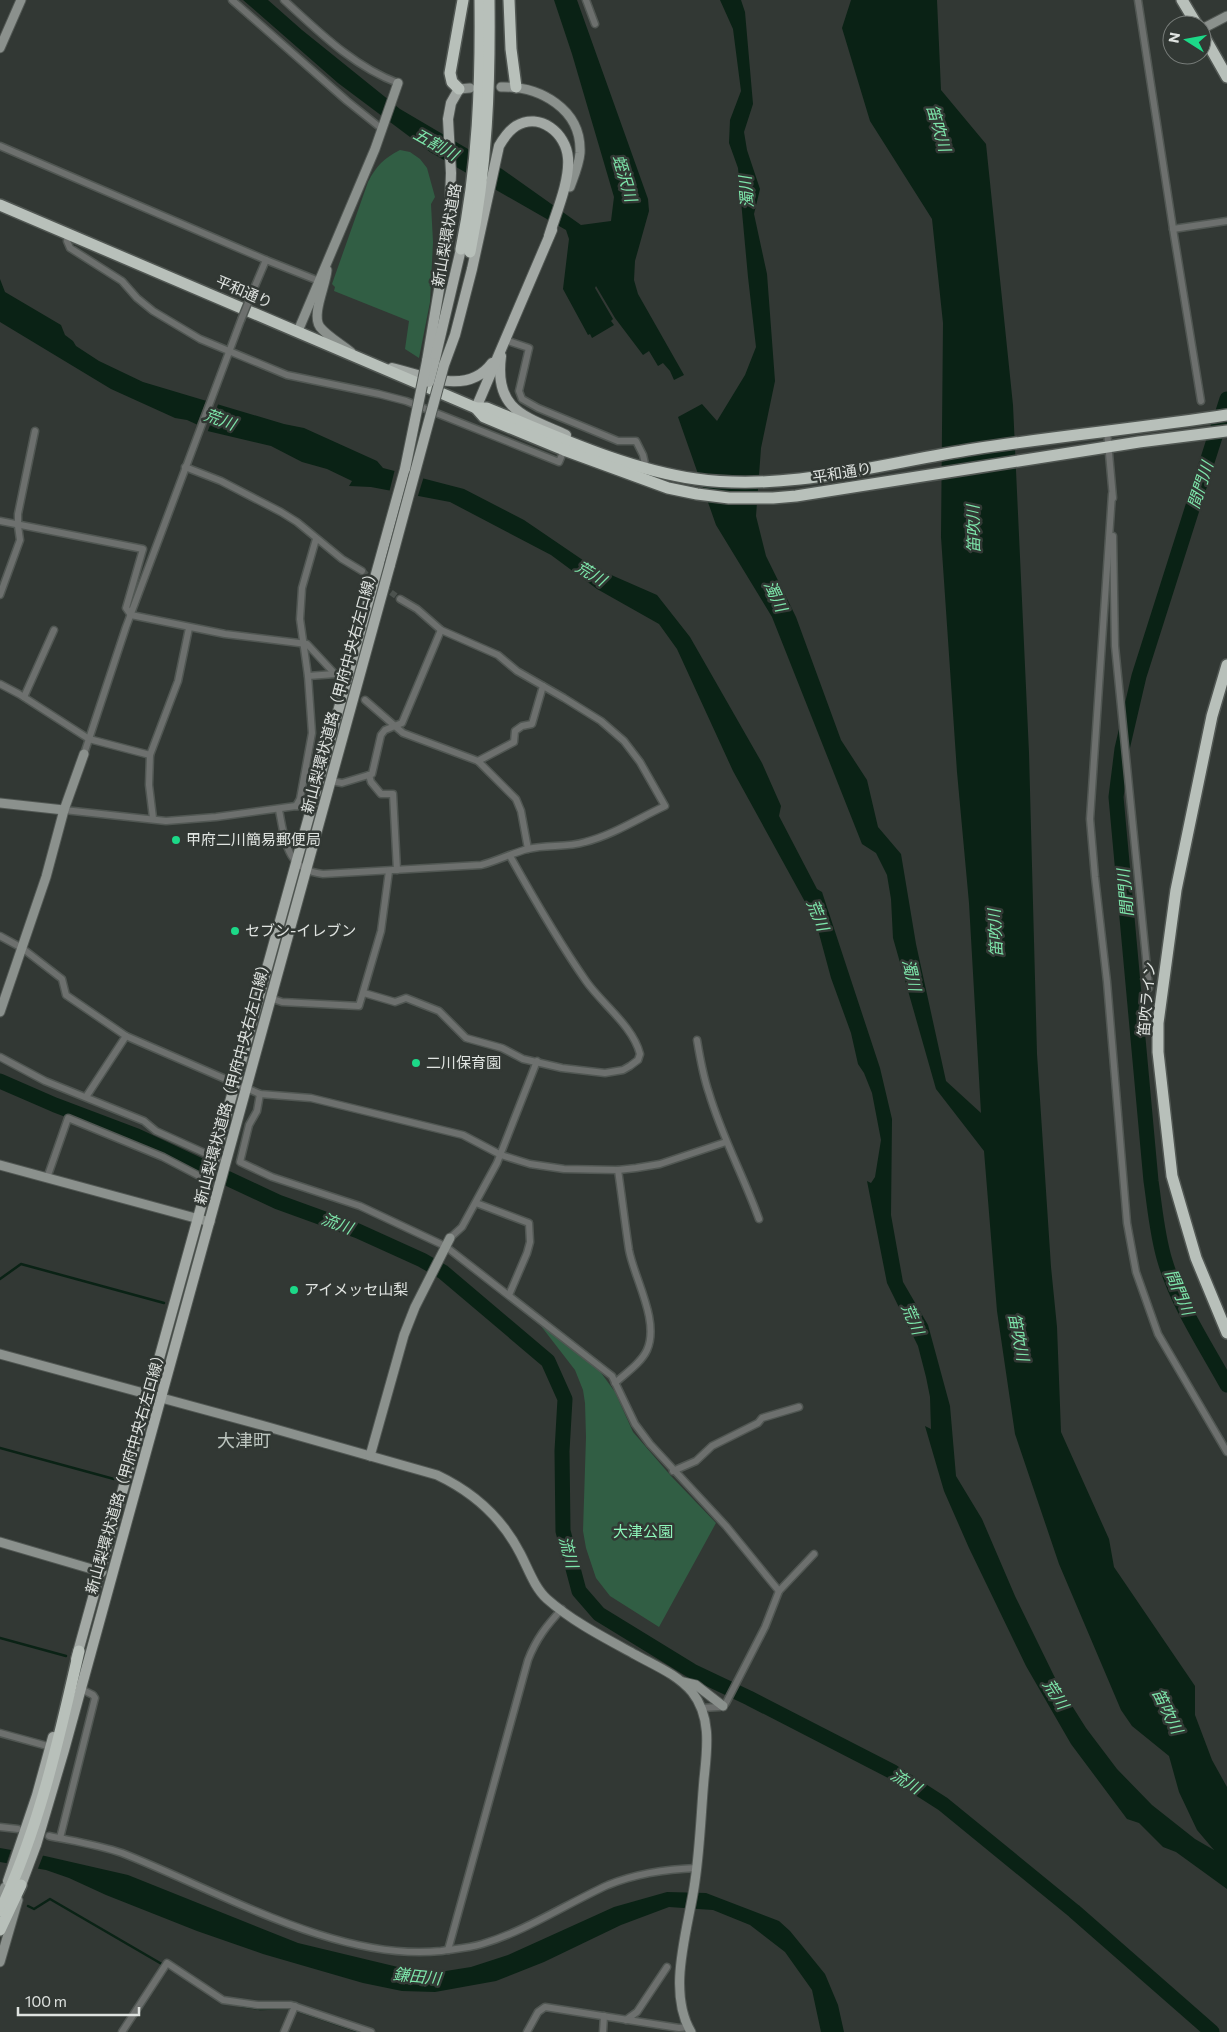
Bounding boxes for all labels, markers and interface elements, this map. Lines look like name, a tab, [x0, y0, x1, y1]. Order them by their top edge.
north arrow	[1162, 15, 1212, 65]
text: N	[1164, 31, 1183, 44]
water label: 笛吹川	[924, 102, 956, 155]
water label: 五割川	[411, 124, 464, 164]
water label: 蛭沢川	[609, 152, 642, 205]
water label: 濁川	[734, 173, 756, 209]
street label: 新山梨環状道路	[428, 182, 464, 288]
street label: 平和通り	[213, 271, 276, 311]
water label: 荒川	[202, 404, 240, 434]
water label: 間門川	[1183, 457, 1217, 511]
street label: 平和通り	[811, 458, 873, 486]
water label: 笛吹川	[963, 503, 982, 553]
water label: 荒川	[573, 556, 612, 590]
street label: 新山梨環状道路（甲府中央右左口線）	[297, 564, 381, 815]
water label: 濁川	[761, 577, 793, 616]
place label: 甲府二川簡易郵便局	[186, 830, 321, 848]
marker: 甲府二川簡易郵便局	[170, 834, 182, 846]
water label: 間門川	[1113, 866, 1136, 918]
water label: 荒川	[804, 896, 834, 935]
water label: 笛吹川	[984, 907, 1005, 957]
place label: セブン-イレブン	[245, 921, 356, 939]
marker: セブン-イレブン	[229, 925, 241, 937]
street label: 新山梨環状道路（甲府中央右左口線）	[190, 955, 274, 1206]
water label: 濁川	[900, 957, 926, 995]
street label: 笛吹ライン	[1134, 961, 1158, 1037]
place label: 二川保育園	[426, 1053, 501, 1071]
marker: 二川保育園	[410, 1057, 422, 1069]
water label: 流川	[319, 1208, 357, 1238]
water label: 間門川	[1162, 1266, 1199, 1319]
place label: アイメッセ山梨	[304, 1280, 408, 1298]
marker: アイメッセ山梨	[288, 1284, 300, 1296]
water label: 荒川	[898, 1300, 929, 1339]
water label: 笛吹川	[1006, 1312, 1034, 1364]
street label: 新山梨環状道路（甲府中央右左口線）	[81, 1346, 169, 1596]
district label: 大津町	[217, 1429, 271, 1451]
park label: 大津公園	[613, 1522, 673, 1540]
water label: 流川	[556, 1534, 583, 1572]
water label: 荒川	[1040, 1675, 1074, 1714]
water label: 笛吹川	[1149, 1685, 1188, 1738]
water label: 流川	[888, 1764, 927, 1798]
water label: 鎌田川	[392, 1964, 444, 1988]
scale bar	[18, 1984, 139, 2016]
text: 100 m	[25, 1992, 67, 2010]

